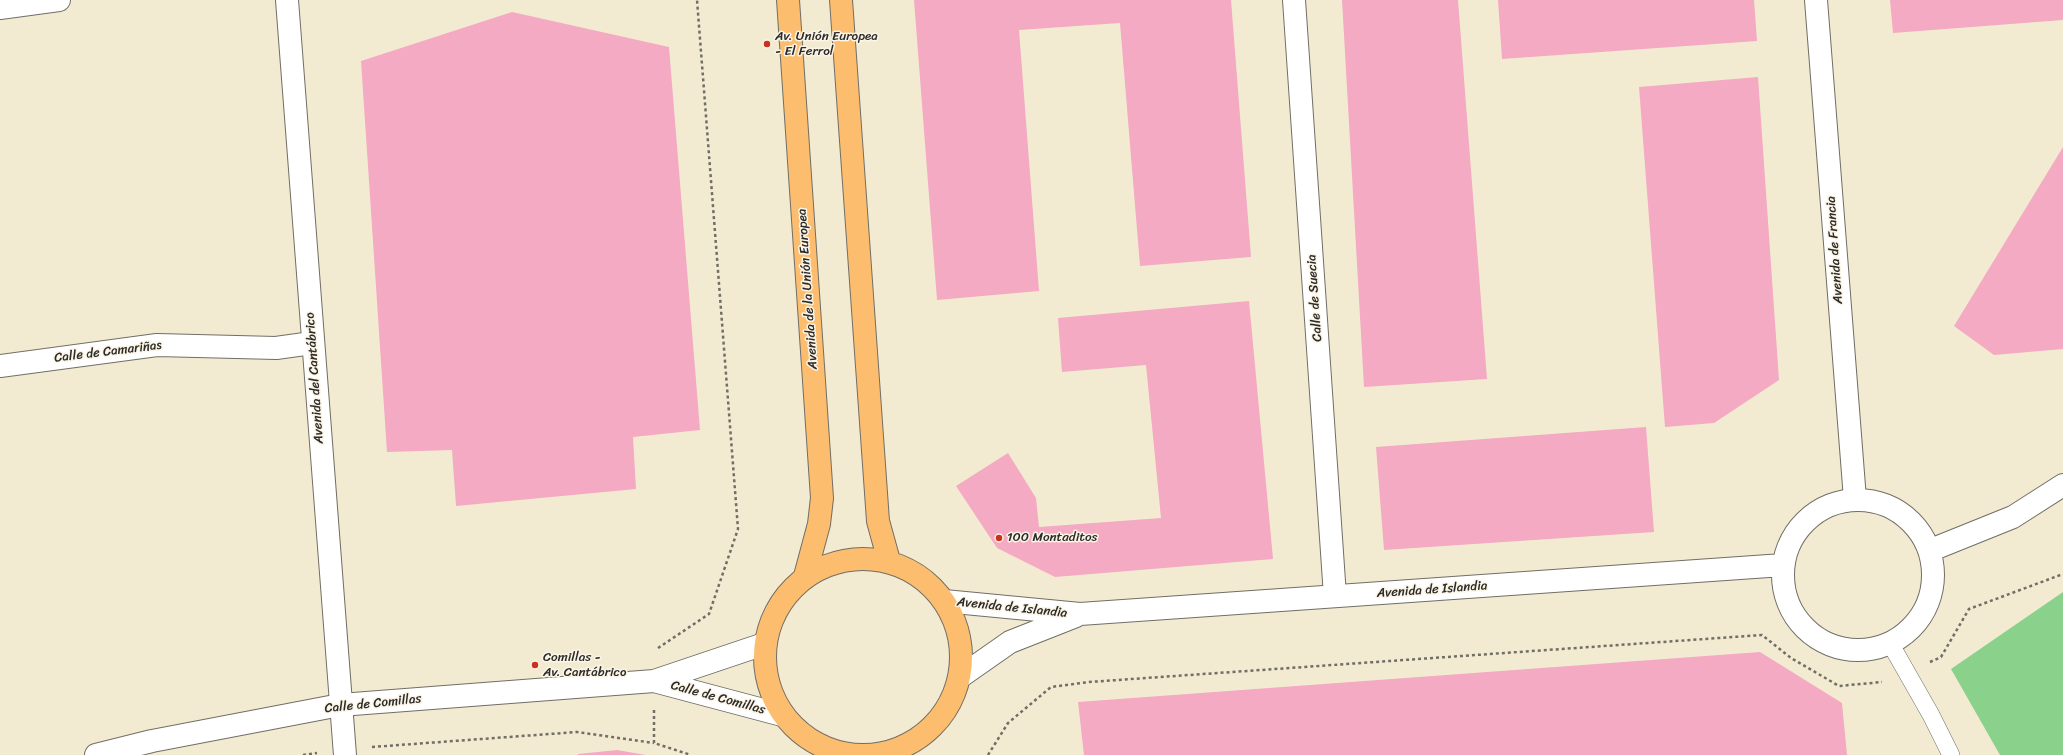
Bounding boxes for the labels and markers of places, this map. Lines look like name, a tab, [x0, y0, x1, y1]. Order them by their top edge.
place label: Av. Unión Europea - El Ferrol	[775, 29, 878, 60]
marker: Av. Unión Europea - El Ferrol	[762, 39, 772, 49]
place label: 100 Montaditos	[1007, 530, 1098, 546]
marker: 100 Montaditos	[994, 533, 1004, 543]
place label: Comillas - Av. Cantábrico	[543, 650, 626, 681]
marker: Comillas - Av. Cantábrico	[530, 660, 540, 670]

